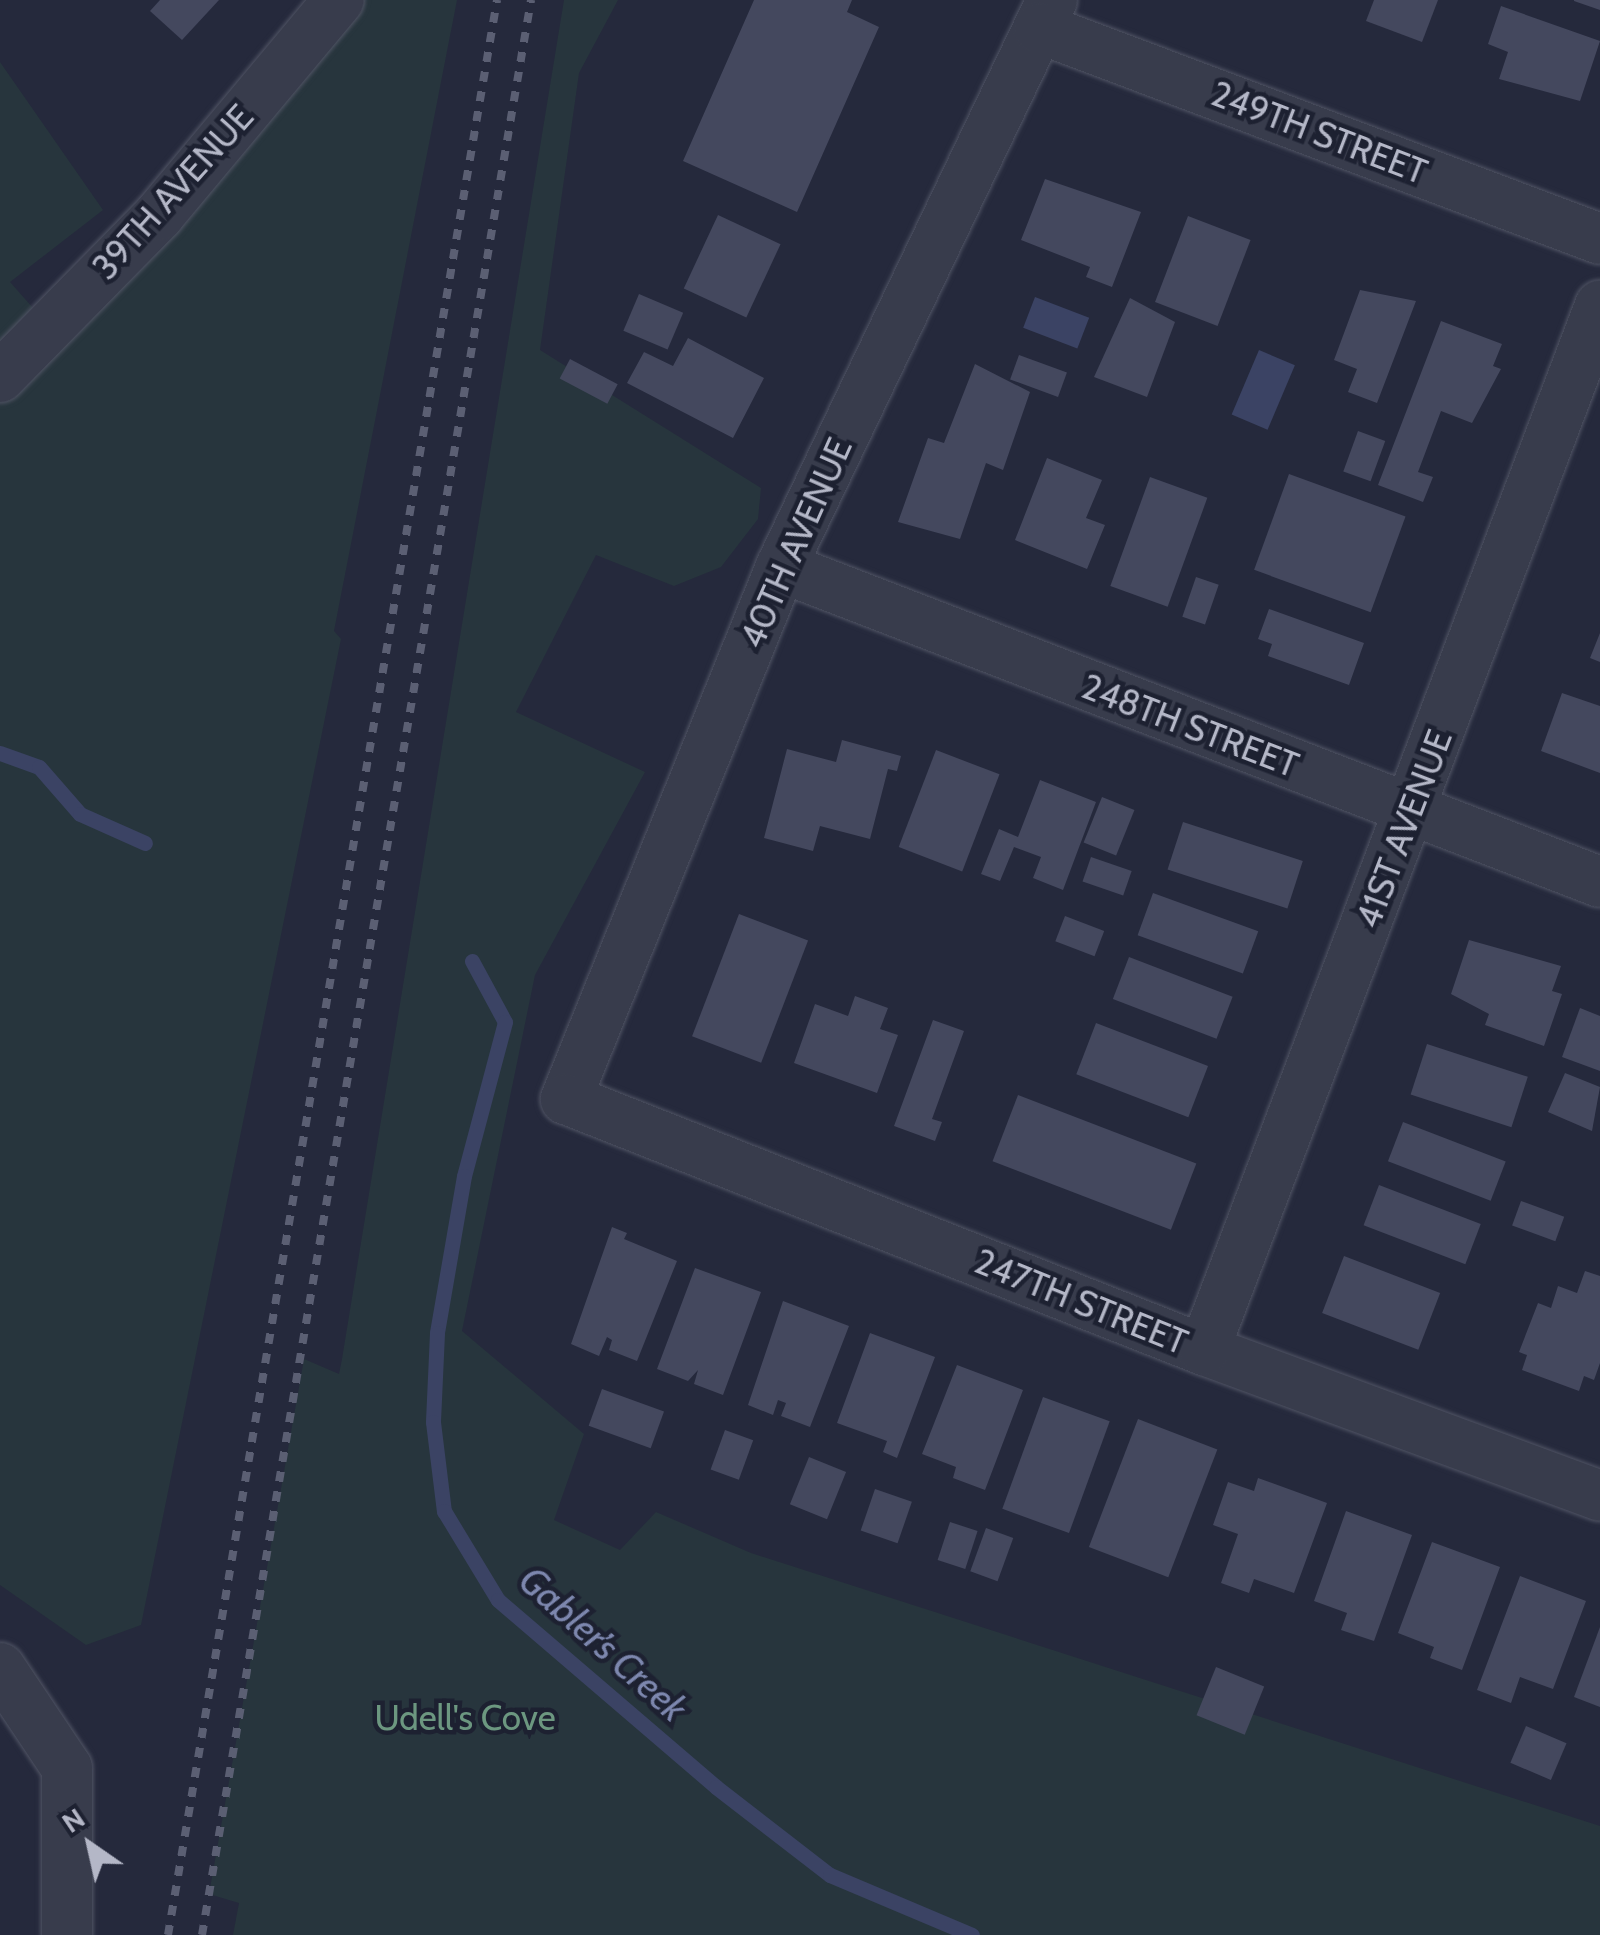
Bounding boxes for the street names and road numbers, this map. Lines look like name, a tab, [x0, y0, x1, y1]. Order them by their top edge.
street label: 249TH STREET	[1205, 73, 1433, 193]
street label: 39TH AVENUE	[84, 96, 262, 288]
street label: 40TH AVENUE	[731, 432, 861, 654]
street label: 248TH STREET	[1076, 665, 1304, 787]
street label: 41ST AVENUE	[1347, 724, 1461, 934]
street label: 247TH STREET	[969, 1240, 1193, 1364]

